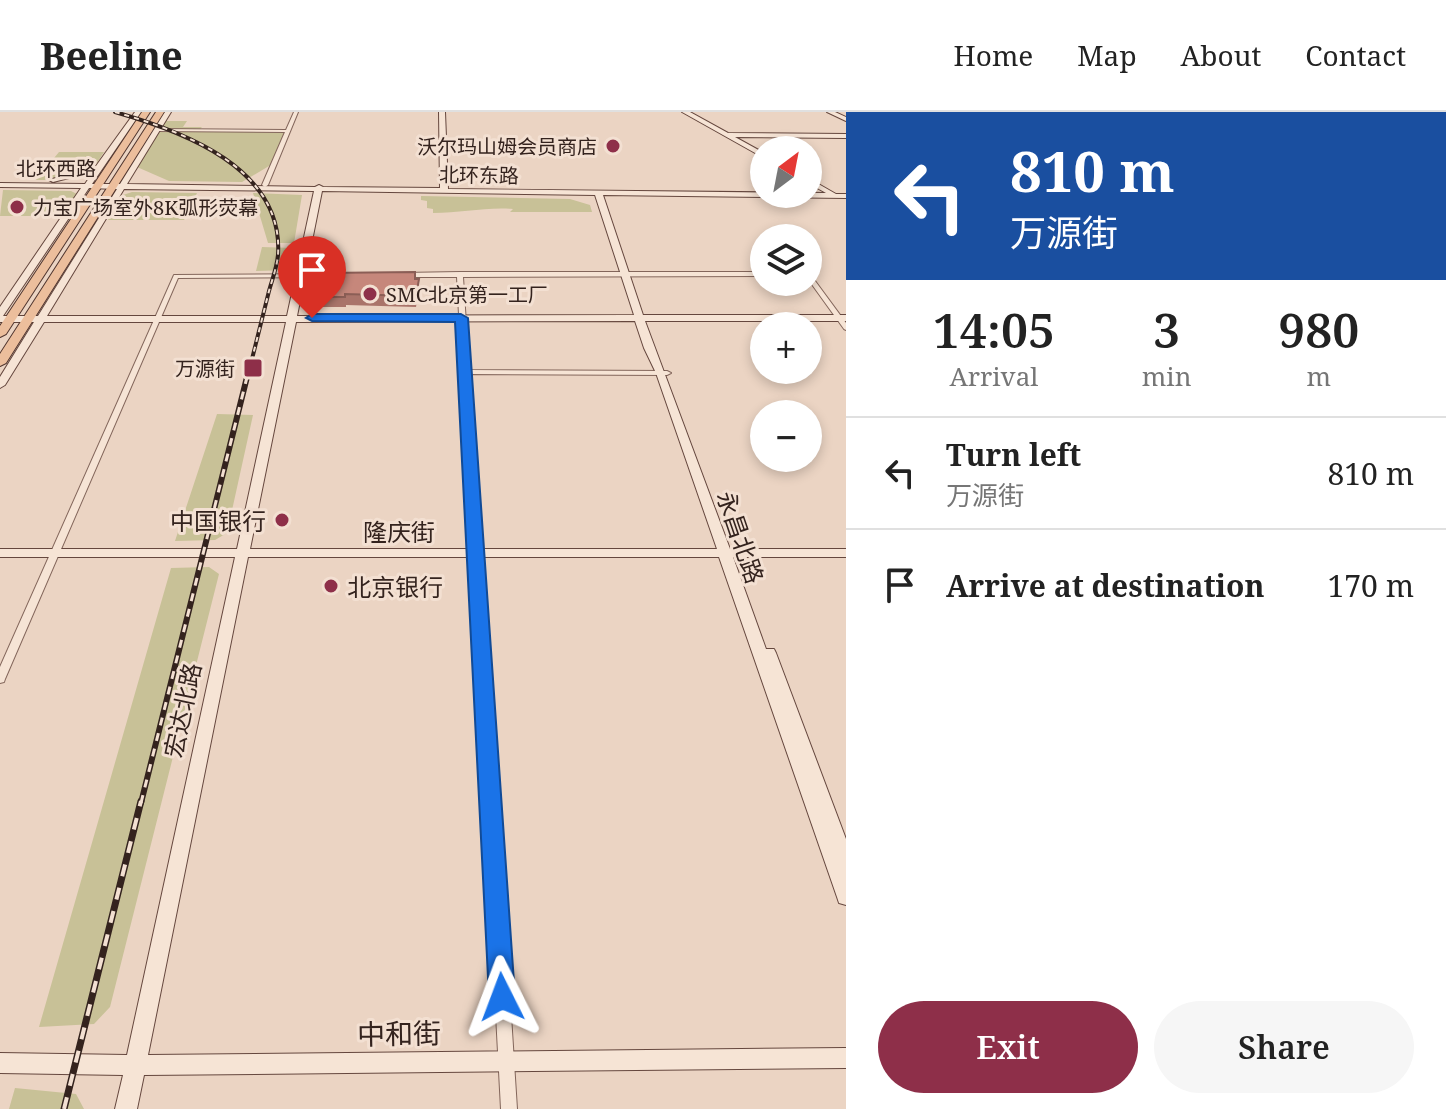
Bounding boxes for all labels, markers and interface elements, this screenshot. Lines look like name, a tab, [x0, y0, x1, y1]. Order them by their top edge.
text: Beeline	[40, 29, 183, 81]
text: Home	[954, 36, 1033, 74]
text: Map	[1077, 36, 1137, 74]
text: About	[1181, 36, 1261, 74]
text: Contact	[1305, 36, 1406, 74]
text: 810 m	[1010, 132, 1175, 208]
place label: 沃尔玛山姆会员商店	[417, 133, 597, 160]
north arrow	[750, 136, 822, 208]
map controls	[750, 136, 822, 472]
marker: 沃尔玛山姆会员商店	[604, 137, 622, 155]
icon: left	[878, 144, 982, 248]
street label: 北环西路	[16, 155, 96, 182]
street label: 北环东路	[439, 161, 519, 189]
place label: 力宝广场室外8K弧形荧幕	[33, 194, 258, 221]
marker: 力宝广场室外8K弧形荧幕	[8, 198, 26, 216]
text: 万源街	[1010, 208, 1118, 257]
button: layers	[750, 224, 822, 296]
pin	[278, 236, 346, 318]
icon: arrive	[290, 248, 334, 292]
place label: SMC北京第一工厂	[386, 281, 548, 308]
marker: SMC北京第一工厂	[361, 285, 379, 303]
text: 14:05	[933, 297, 1055, 362]
text: 3	[1153, 297, 1180, 362]
text: 980	[1278, 297, 1359, 362]
button: +	[750, 312, 822, 384]
place label: 万源街	[175, 355, 235, 382]
marker: 万源街	[242, 357, 264, 379]
text: Arrival	[949, 358, 1038, 394]
text: min	[1142, 358, 1191, 394]
text: m	[1306, 358, 1331, 394]
button: −	[750, 400, 822, 472]
text: Turn left	[946, 434, 1081, 475]
icon: left	[878, 451, 922, 495]
text: 810 m	[1328, 453, 1414, 494]
text: 万源街	[946, 477, 1024, 513]
street label: 永昌北路	[710, 486, 772, 588]
place label: 中国银行	[170, 504, 266, 537]
marker: 中国银行	[273, 511, 291, 529]
street label: 隆庆街	[363, 515, 435, 548]
icon: arrive	[878, 563, 922, 607]
text: Arrive at destination	[946, 565, 1265, 606]
text: 170 m	[1328, 565, 1414, 606]
place label: 北京银行	[347, 570, 443, 603]
marker: 北京银行	[322, 577, 340, 595]
street label: 宏达北路	[156, 660, 208, 760]
position arrow	[460, 955, 544, 1039]
button: Exit	[878, 1001, 1138, 1093]
button: Share	[1154, 1001, 1414, 1093]
street label: 中和街	[357, 1013, 441, 1053]

